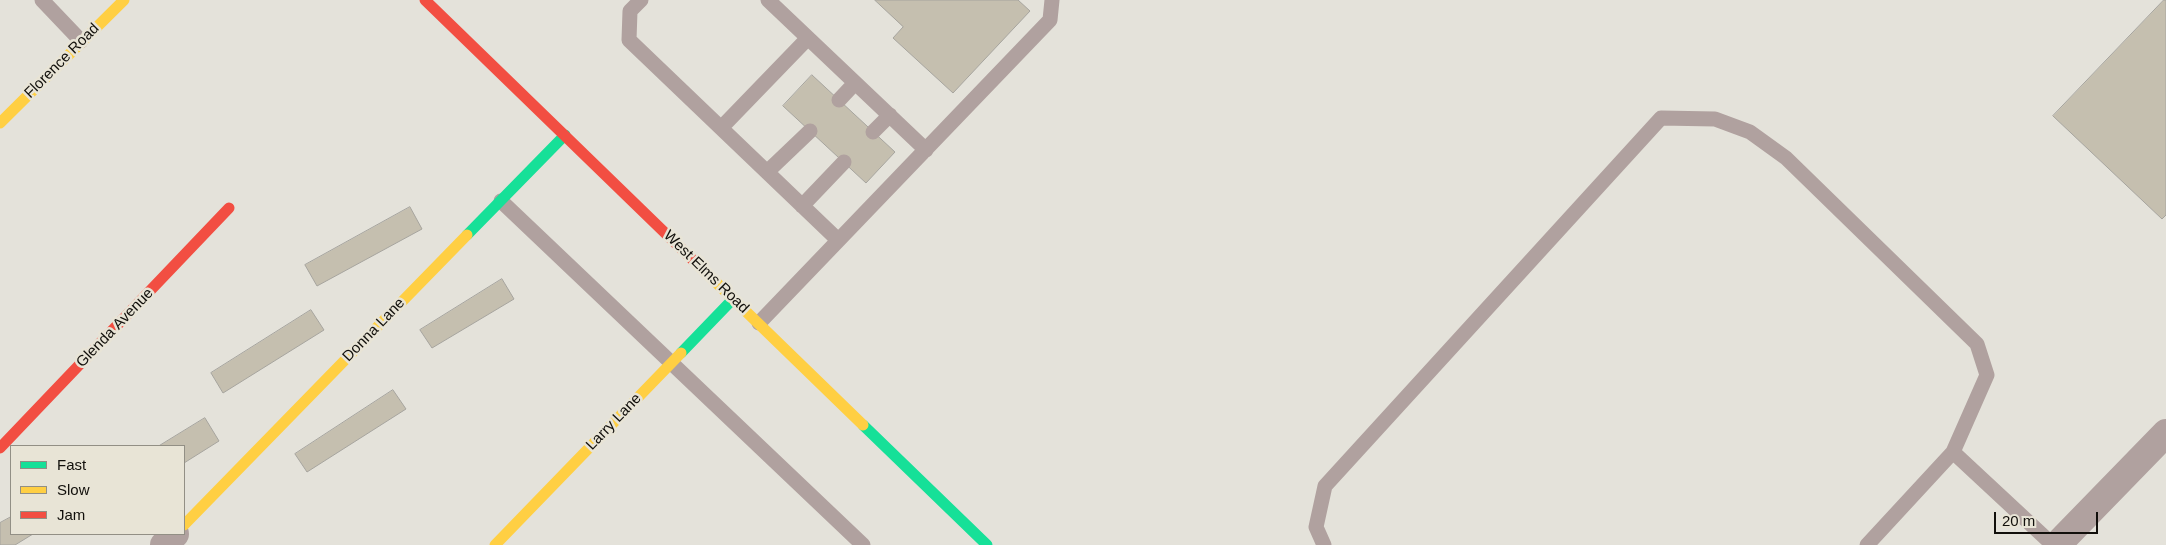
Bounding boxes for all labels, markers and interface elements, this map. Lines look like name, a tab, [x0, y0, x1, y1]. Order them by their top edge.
street label: Florence Road	[21, 20, 103, 102]
street label: West Elms Road	[660, 227, 752, 317]
street label: Glenda Avenue	[73, 285, 157, 371]
street label: Donna Lane	[339, 294, 409, 366]
street label: Larry Lane	[583, 390, 645, 454]
legend	[10, 445, 185, 535]
text: Fast	[57, 456, 86, 473]
text: Slow	[57, 481, 90, 498]
scale bar	[1996, 502, 2100, 534]
text: Jam	[57, 506, 85, 523]
text: 20 m	[2002, 512, 2035, 529]

